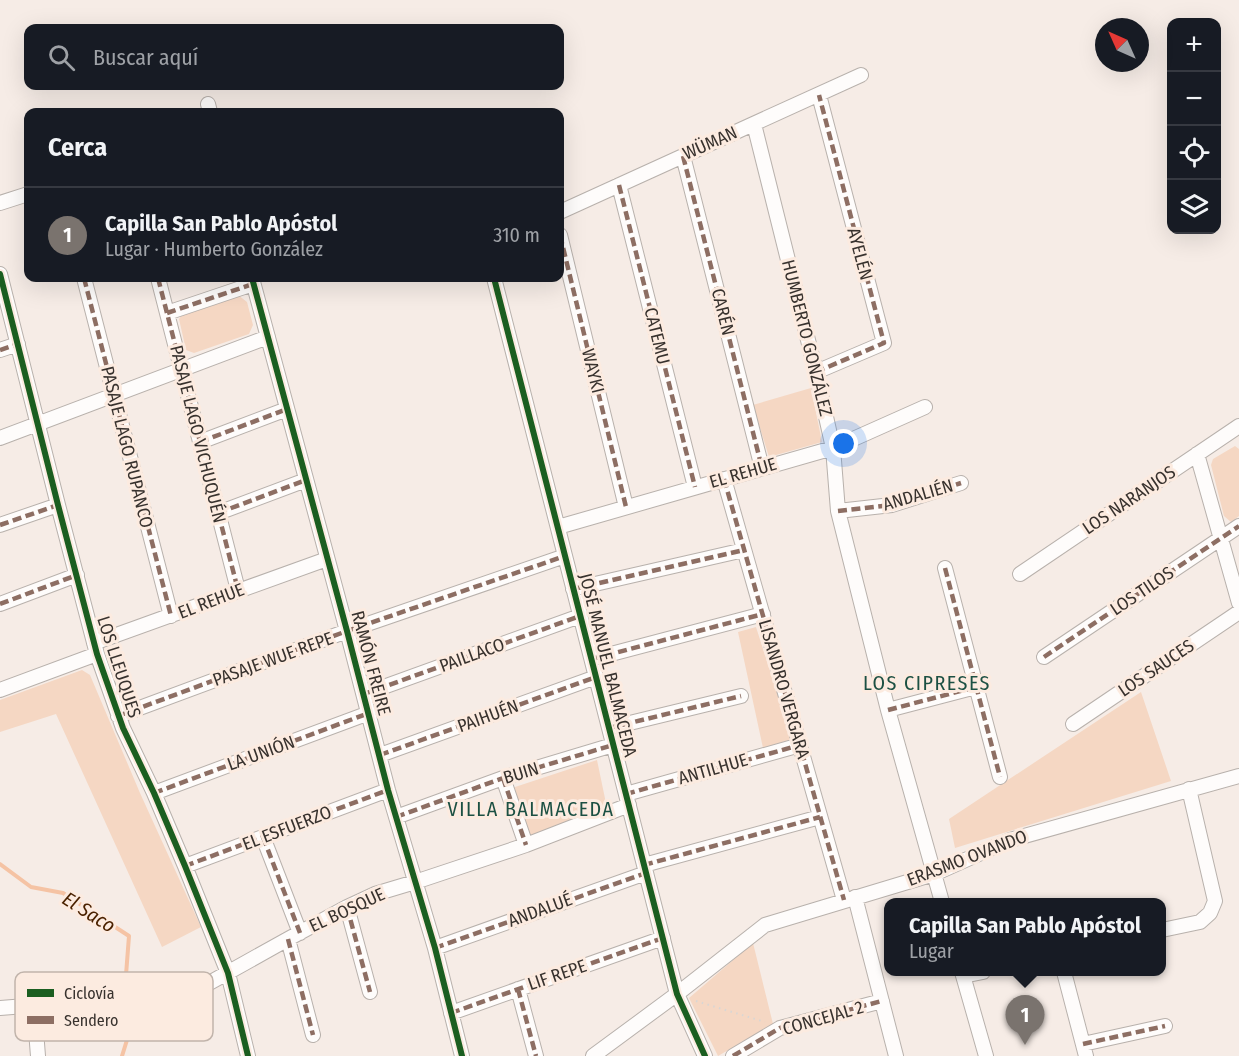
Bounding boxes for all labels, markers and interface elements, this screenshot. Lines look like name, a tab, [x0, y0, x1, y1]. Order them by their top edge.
north arrow	[1095, 18, 1149, 72]
map controls	[1167, 18, 1221, 234]
button: +	[1167, 18, 1221, 72]
search box	[24, 24, 564, 90]
icon: search	[45, 41, 78, 74]
text: Buscar aquí	[93, 44, 198, 71]
button: −	[1167, 72, 1221, 126]
street label: WÜMAN	[679, 121, 741, 165]
button: locate	[1167, 126, 1221, 180]
text: Cerca	[48, 132, 107, 163]
button: layers	[1167, 180, 1221, 234]
text: Capilla San Pablo Apóstol	[105, 210, 337, 237]
text: 1	[63, 223, 72, 247]
text: 310 m	[493, 223, 540, 247]
street label: AYELÉN	[842, 225, 878, 283]
text: Lugar · Humberto González	[105, 237, 323, 261]
street label: HUMBERTO GONZÁLEZ	[777, 257, 838, 419]
street label: CARÉN	[707, 286, 740, 338]
street label: CATEMU	[639, 305, 675, 367]
street label: PASAJE LAGO VICHUQUÉN	[165, 343, 232, 525]
street label: WAYKI	[577, 346, 609, 396]
street label: PASAJE LAGO RUPANCO	[96, 364, 158, 530]
your location	[829, 429, 858, 458]
street label: EL REHUE	[707, 453, 779, 493]
street label: LOS NARANJOS	[1078, 461, 1180, 539]
street label: ANDALIÉN	[880, 474, 956, 516]
street label: LOS TILOS	[1106, 562, 1178, 620]
street label: JOSÉ MANUEL BALMACEDA	[575, 571, 643, 760]
street label: EL REHUE	[175, 578, 247, 624]
street label: RAMÓN FREIRE	[346, 608, 396, 718]
street label: LOS LLEUQUES	[92, 613, 146, 721]
street label: LISANDRO VERGARA	[754, 617, 815, 762]
street label: PASAJE WUE REPE	[210, 627, 336, 691]
street label: PAILLACO	[436, 633, 508, 677]
street label: LOS SAUCES	[1114, 635, 1198, 701]
district label: LOS CIPRESES	[863, 671, 991, 695]
street label: PAIHUÉN	[454, 694, 522, 737]
street label: LA UNIÓN	[224, 731, 298, 775]
street label: ANTILHUE	[676, 749, 750, 789]
street label: BUIN	[501, 757, 541, 789]
district label: VILLA BALMACEDA	[448, 797, 614, 821]
street label: EL ESFUERZO	[239, 801, 335, 855]
street label: ERASMO OVANDO	[904, 825, 1030, 891]
street label: EL BOSQUE	[306, 883, 388, 937]
water label: El Saco	[58, 886, 120, 938]
street label: ANDALUÉ	[505, 887, 575, 932]
popup	[884, 898, 1166, 976]
text: Capilla San Pablo Apóstol	[909, 912, 1141, 939]
text: Lugar	[909, 939, 954, 963]
street label: LIF REPE	[525, 955, 589, 995]
legend	[15, 972, 213, 1041]
text: Ciclovía	[64, 984, 115, 1003]
street label: CONCEJAL 2	[780, 996, 866, 1040]
pin: 1	[1006, 996, 1044, 1045]
text: Sendero	[64, 1011, 118, 1030]

